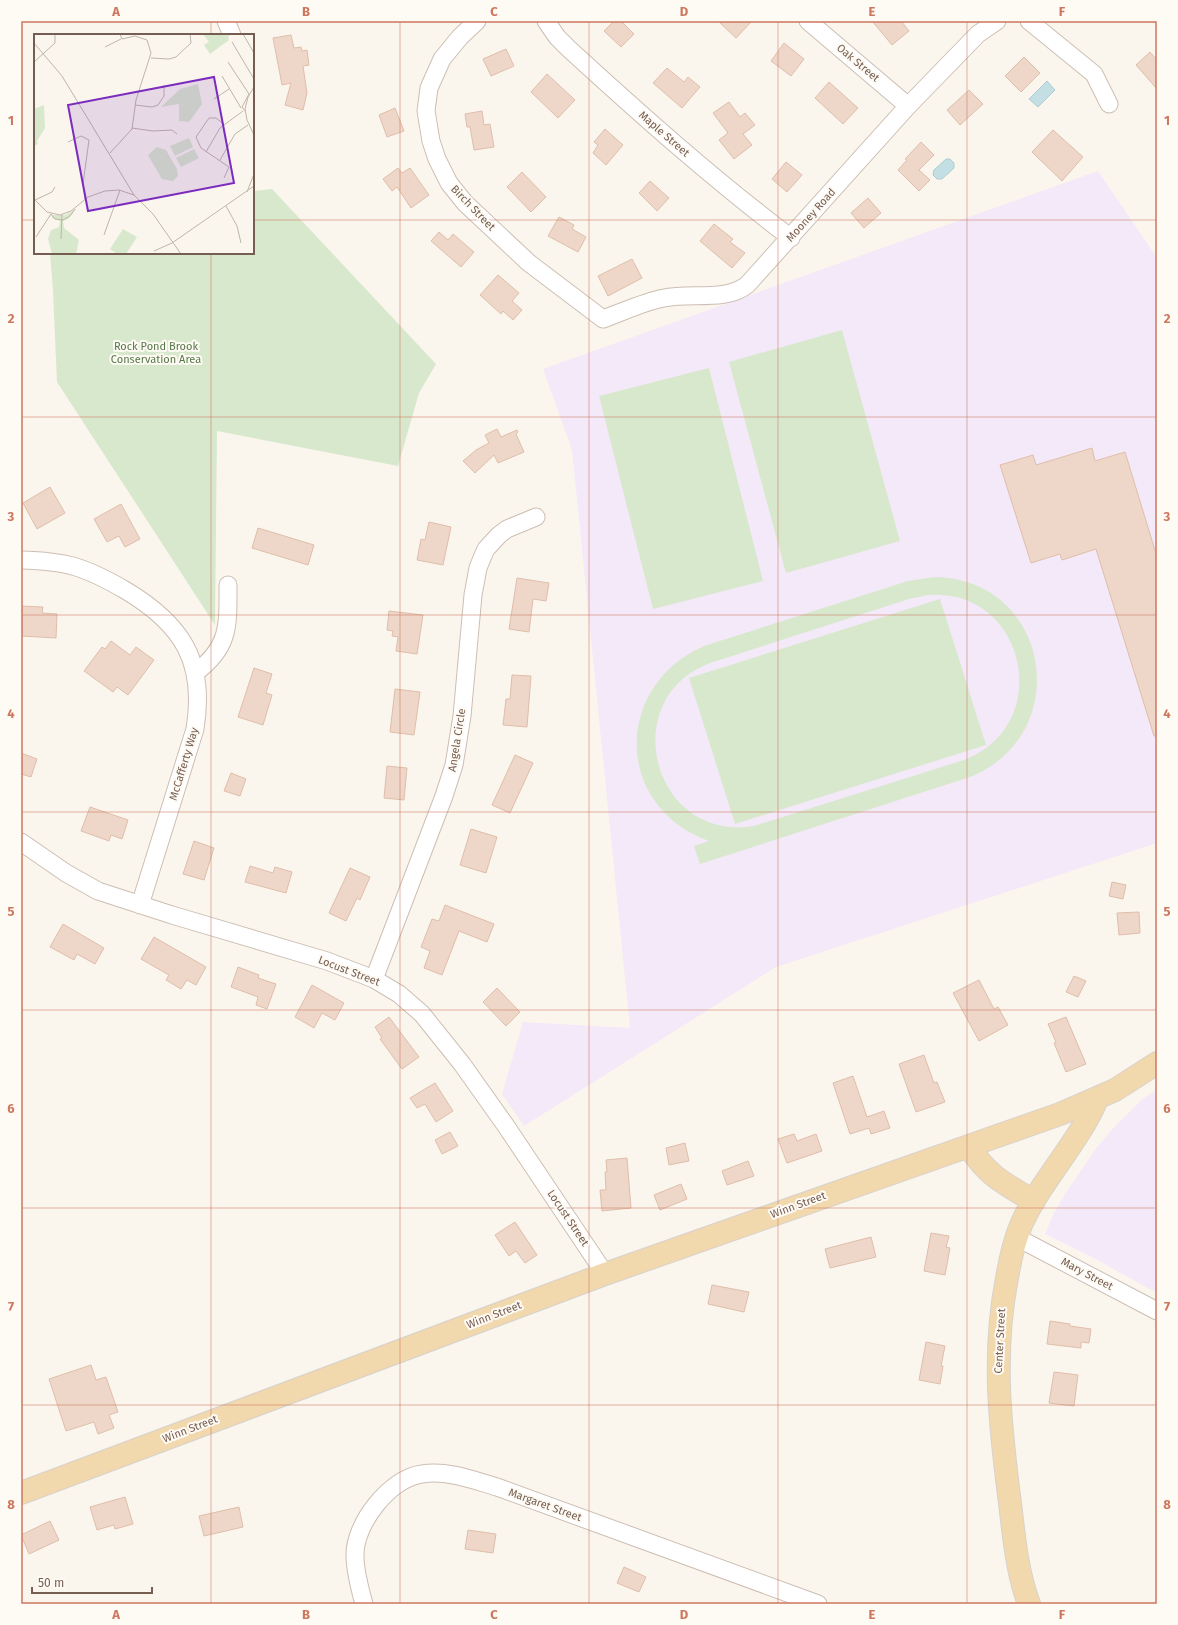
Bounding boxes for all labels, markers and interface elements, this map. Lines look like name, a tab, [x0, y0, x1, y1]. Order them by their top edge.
text: A	[111, 4, 120, 19]
text: B	[302, 4, 310, 19]
text: C	[490, 4, 498, 19]
text: D	[680, 4, 689, 19]
text: E	[869, 4, 876, 19]
text: F	[1059, 4, 1066, 19]
inset map	[34, 34, 254, 254]
street label: Oak Street	[834, 41, 882, 85]
street label: Maple Street	[636, 108, 692, 160]
text: 1	[8, 113, 14, 128]
text: 1	[1164, 113, 1170, 128]
street label: Birch Street	[448, 183, 498, 233]
street label: Mooney Road	[784, 186, 838, 244]
text: 2	[8, 311, 15, 326]
text: 2	[1164, 311, 1171, 326]
park label: Rock Pond Brook Conservation Area	[111, 340, 201, 366]
text: 3	[7, 509, 15, 524]
text: 3	[1163, 509, 1171, 524]
text: 4	[7, 706, 15, 721]
text: 4	[1163, 706, 1171, 721]
street label: Angela Circle	[446, 707, 468, 773]
street label: McCafferty Way	[167, 725, 201, 802]
text: 5	[8, 904, 15, 919]
text: 5	[1164, 904, 1171, 919]
street label: Locust Street	[316, 953, 382, 989]
text: 6	[7, 1101, 15, 1116]
text: 6	[1163, 1101, 1171, 1116]
street label: Locust Street	[544, 1187, 592, 1249]
street label: Winn Street	[769, 1189, 827, 1221]
street label: Mary Street	[1059, 1255, 1115, 1293]
text: 7	[8, 1299, 14, 1314]
street label: Winn Street	[465, 1299, 523, 1331]
text: 7	[1164, 1299, 1170, 1314]
street label: Center Street	[992, 1308, 1008, 1374]
street label: Winn Street	[161, 1413, 219, 1445]
street label: Margaret Street	[507, 1486, 583, 1524]
text: 8	[7, 1497, 15, 1512]
text: 8	[1163, 1497, 1171, 1512]
scale bar	[32, 1569, 152, 1595]
text: 50 m	[38, 1576, 64, 1590]
text: A	[111, 1607, 120, 1622]
text: B	[302, 1607, 310, 1622]
text: C	[490, 1607, 498, 1622]
text: D	[680, 1607, 689, 1622]
text: E	[869, 1607, 876, 1622]
text: F	[1059, 1607, 1066, 1622]

